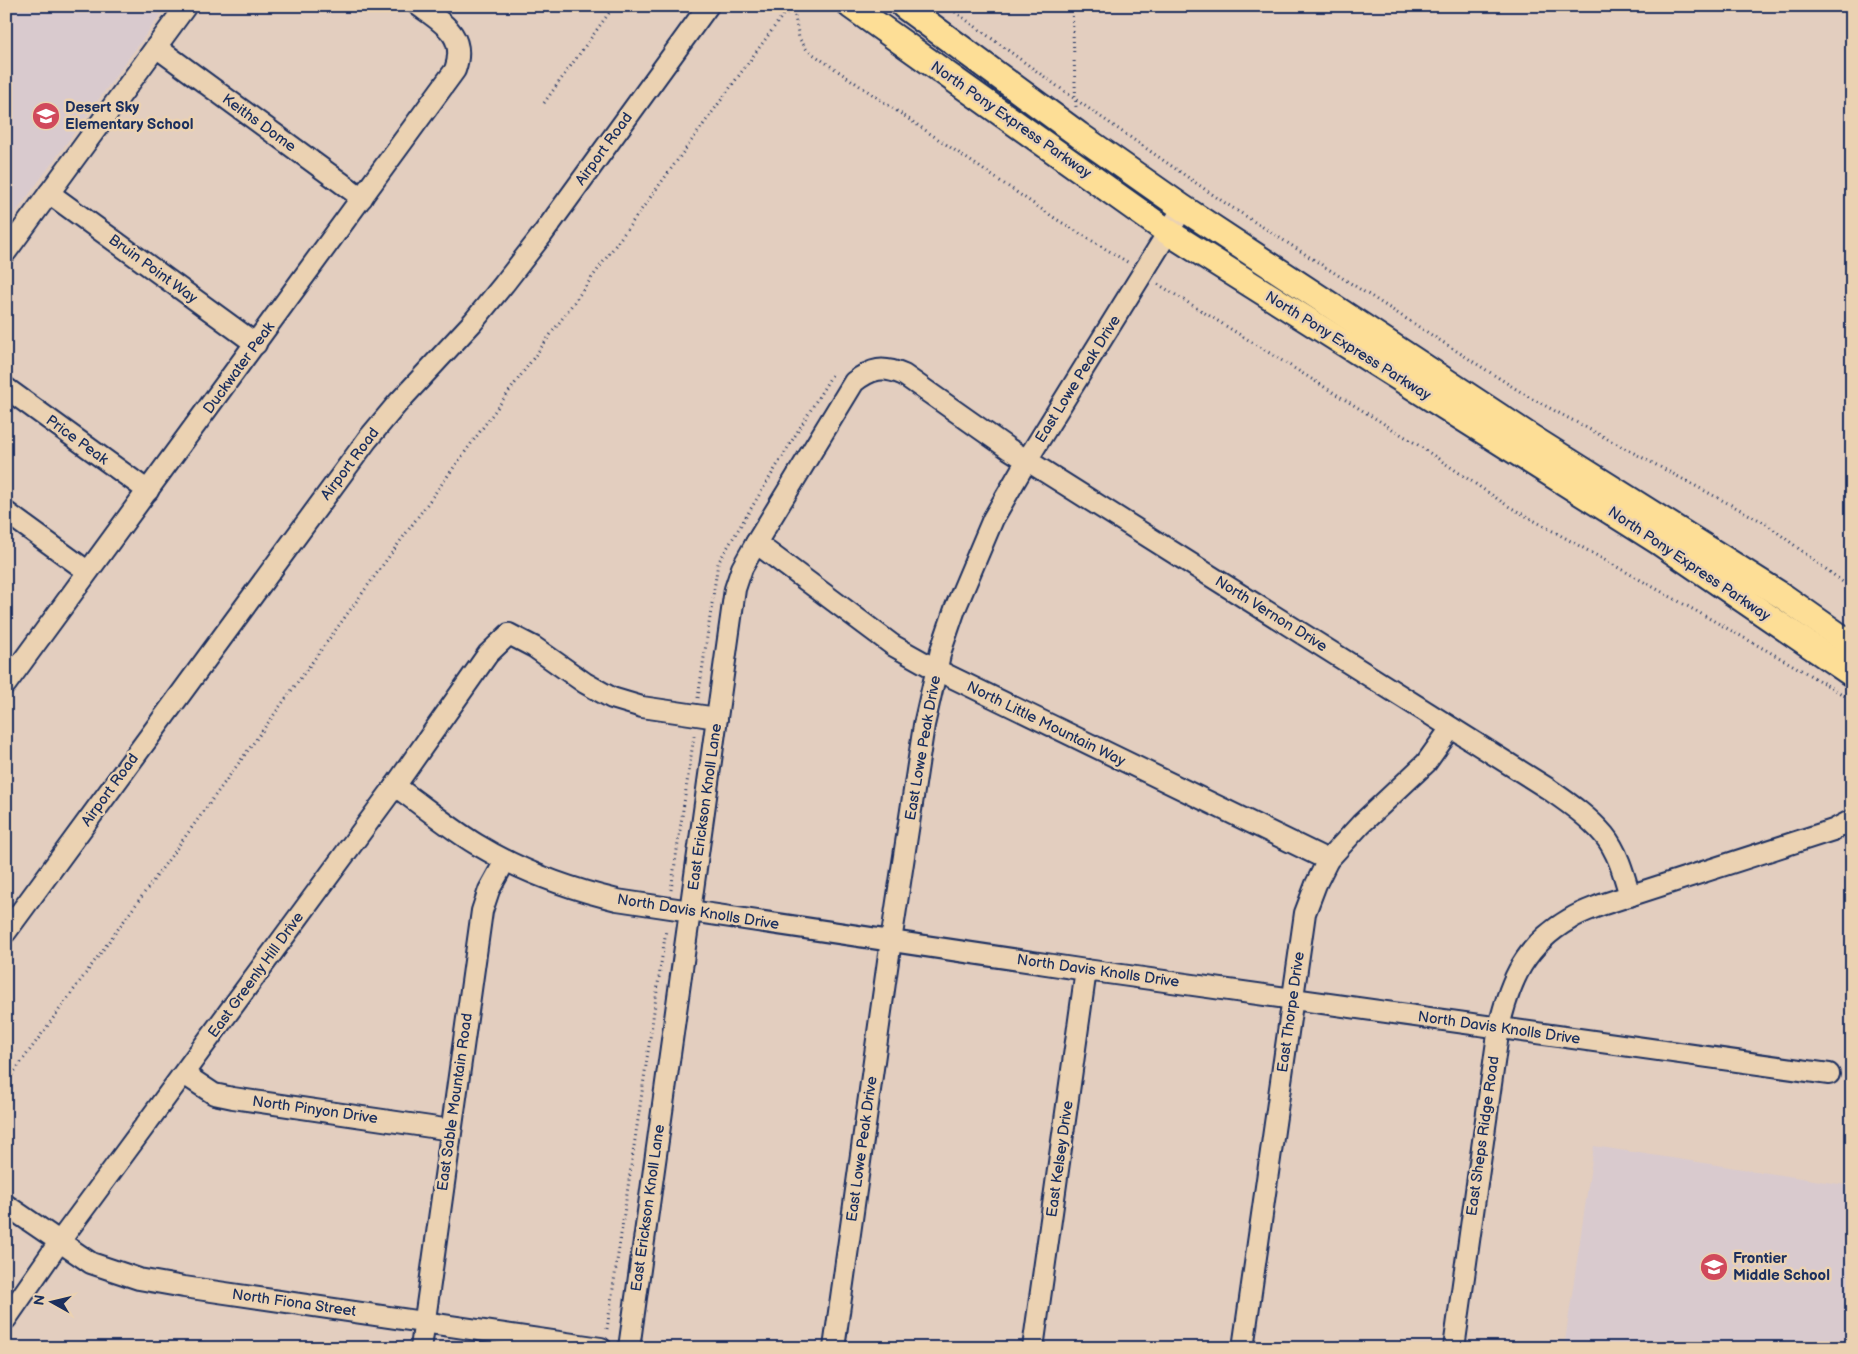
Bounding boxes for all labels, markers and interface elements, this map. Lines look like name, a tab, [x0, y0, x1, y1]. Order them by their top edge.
street label: North Pony Express Parkway	[927, 57, 1095, 183]
street label: Keiths Dome	[218, 90, 300, 156]
place label: Desert Sky Elementary School	[65, 98, 193, 134]
school or university icon: Desert Sky Elementary School	[31, 101, 61, 131]
street label: Airport Road	[571, 109, 637, 189]
street label: Bruin Point Way	[105, 230, 201, 308]
street label: North Pony Express Parkway	[1262, 287, 1435, 405]
street label: East Lowe Peak Drive	[1031, 312, 1125, 446]
street label: Duckwater Peak	[199, 318, 279, 418]
street label: Price Peak	[42, 411, 113, 469]
street label: Airport Road	[317, 424, 383, 504]
street label: North Pony Express Parkway	[1604, 502, 1774, 626]
street label: North Vernon Drive	[1211, 572, 1331, 656]
street label: East Lowe Peak Drive	[901, 674, 945, 822]
street label: North Little Mountain Way	[964, 677, 1129, 771]
street label: East Erickson Knoll Lane	[684, 722, 726, 892]
street label: Airport Road	[77, 750, 143, 830]
street label: North Davis Knolls Drive	[616, 890, 780, 934]
street label: East Greenly Hill Drive	[204, 908, 308, 1042]
street label: North Davis Knolls Drive	[1016, 950, 1181, 992]
street label: East Thorpe Drive	[1273, 950, 1309, 1074]
street label: North Davis Knolls Drive	[1417, 1007, 1582, 1049]
street label: East Sable Mountain Road	[433, 1012, 477, 1192]
street label: East Sheps Ridge Road	[1462, 1055, 1504, 1217]
street label: East Lowe Peak Drive	[842, 1075, 882, 1223]
street label: North Pinyon Drive	[251, 1092, 379, 1128]
street label: East Kelsey Drive	[1042, 1099, 1078, 1219]
street label: East Erickson Knoll Lane	[627, 1123, 669, 1293]
place label: Frontier Middle School	[1733, 1249, 1830, 1285]
school or university icon: Frontier Middle School	[1699, 1252, 1729, 1282]
north arrow	[28, 1276, 78, 1326]
street label: North Fiona Street	[231, 1285, 358, 1321]
text: N	[30, 1294, 49, 1307]

